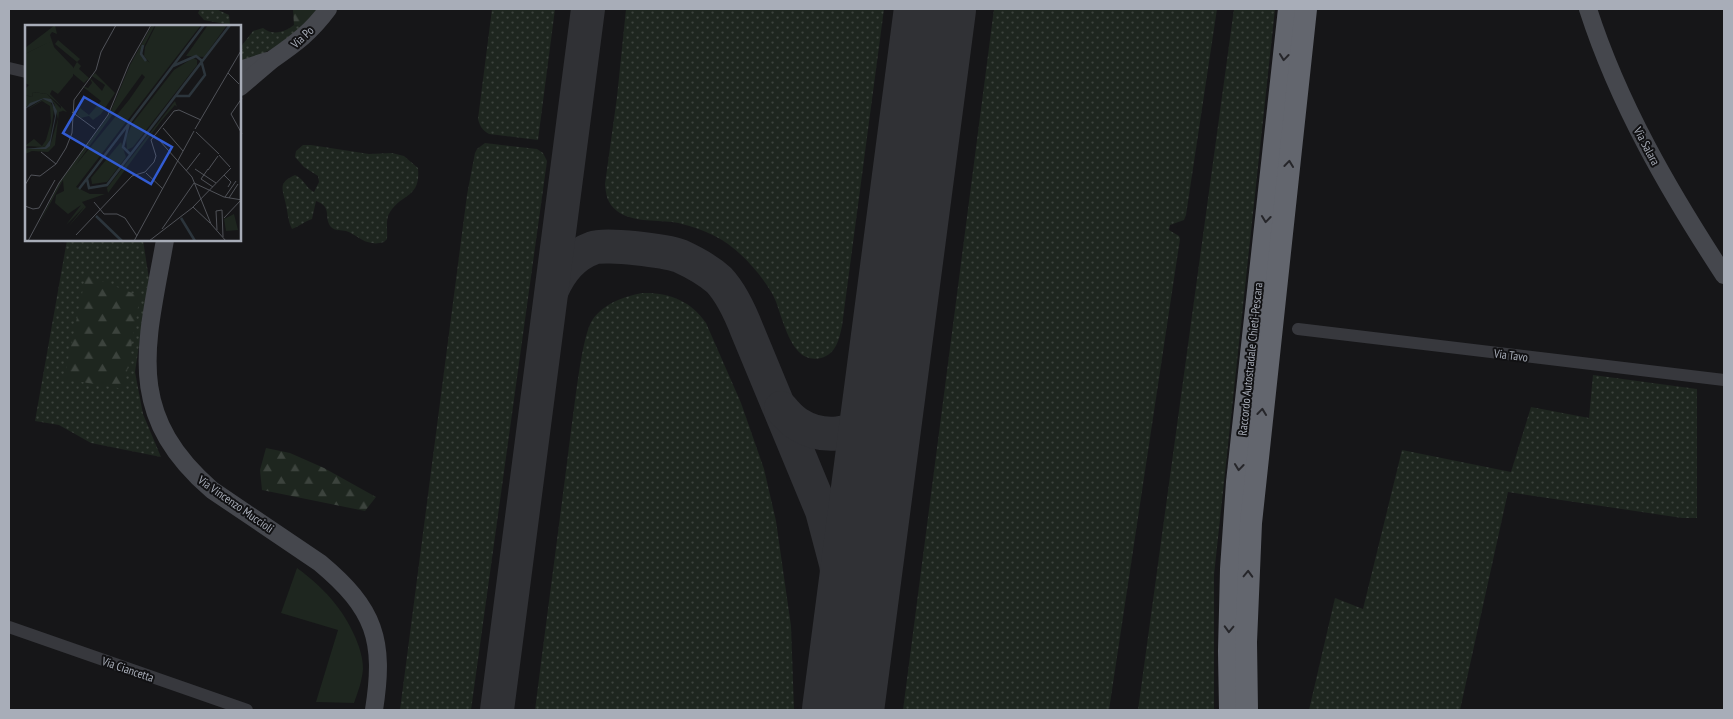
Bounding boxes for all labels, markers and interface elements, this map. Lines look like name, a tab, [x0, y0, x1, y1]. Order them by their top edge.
street label: Via Po	[287, 23, 317, 52]
inset map	[25, 25, 241, 241]
one-way arrow	[1279, 54, 1290, 62]
street label: Via Salara	[1630, 123, 1663, 168]
one-way arrow	[1283, 159, 1294, 167]
one-way arrow	[1261, 215, 1272, 223]
street label: Raccordo Autostradale Chieti-Pescara	[1235, 282, 1266, 436]
street label: Via Tavo	[1492, 345, 1529, 365]
one-way arrow	[1256, 408, 1267, 416]
one-way arrow	[1234, 464, 1245, 472]
street label: Via Vincenzo Muccioli	[194, 472, 277, 536]
one-way arrow	[1243, 570, 1253, 578]
one-way arrow	[1224, 626, 1234, 634]
street label: Via Ciancetta	[99, 653, 156, 685]

